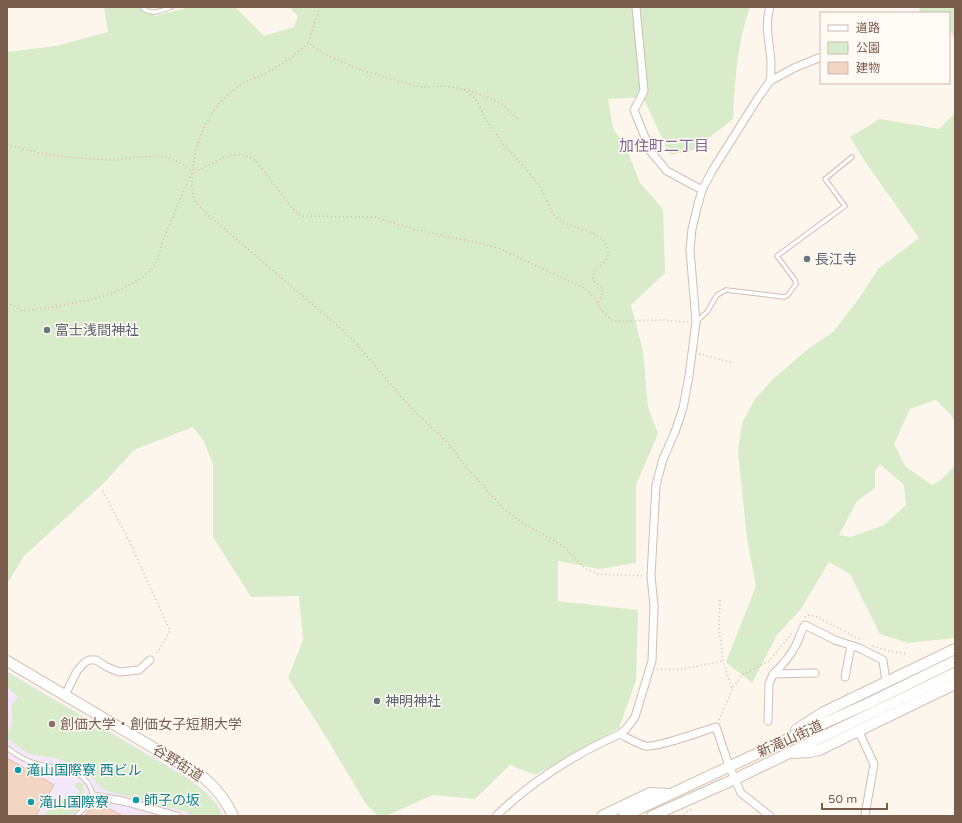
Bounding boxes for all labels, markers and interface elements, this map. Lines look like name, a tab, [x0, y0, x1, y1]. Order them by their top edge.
legend	[820, 12, 950, 84]
text: 道路	[856, 21, 880, 35]
text: 公園	[856, 41, 880, 55]
text: 建物	[856, 61, 880, 75]
district label: 加住町二丁目	[619, 137, 709, 155]
place label: 長江寺	[815, 251, 857, 268]
marker: 長江寺	[802, 254, 812, 264]
place label: 富士浅間神社	[55, 322, 139, 339]
marker: 富士浅間神社	[42, 325, 52, 335]
place label: 神明神社	[385, 693, 441, 710]
marker: 神明神社	[372, 696, 382, 706]
place label: 創価大学・創価女子短期大学	[60, 716, 242, 733]
street label: 新滝山街道	[755, 717, 825, 761]
marker: 創価大学・創価女子短期大学	[47, 719, 57, 729]
street label: 谷野街道	[150, 741, 206, 785]
place label: 滝山国際寮 西ビル	[26, 762, 142, 779]
marker: 滝山国際寮 西ビル	[13, 765, 23, 775]
scale bar	[822, 785, 887, 811]
place label: 師子の坂	[144, 792, 200, 809]
text: 50 m	[828, 792, 857, 806]
place label: 滝山国際寮	[39, 794, 109, 811]
marker: 師子の坂	[131, 795, 141, 805]
marker: 滝山国際寮	[26, 797, 36, 807]

